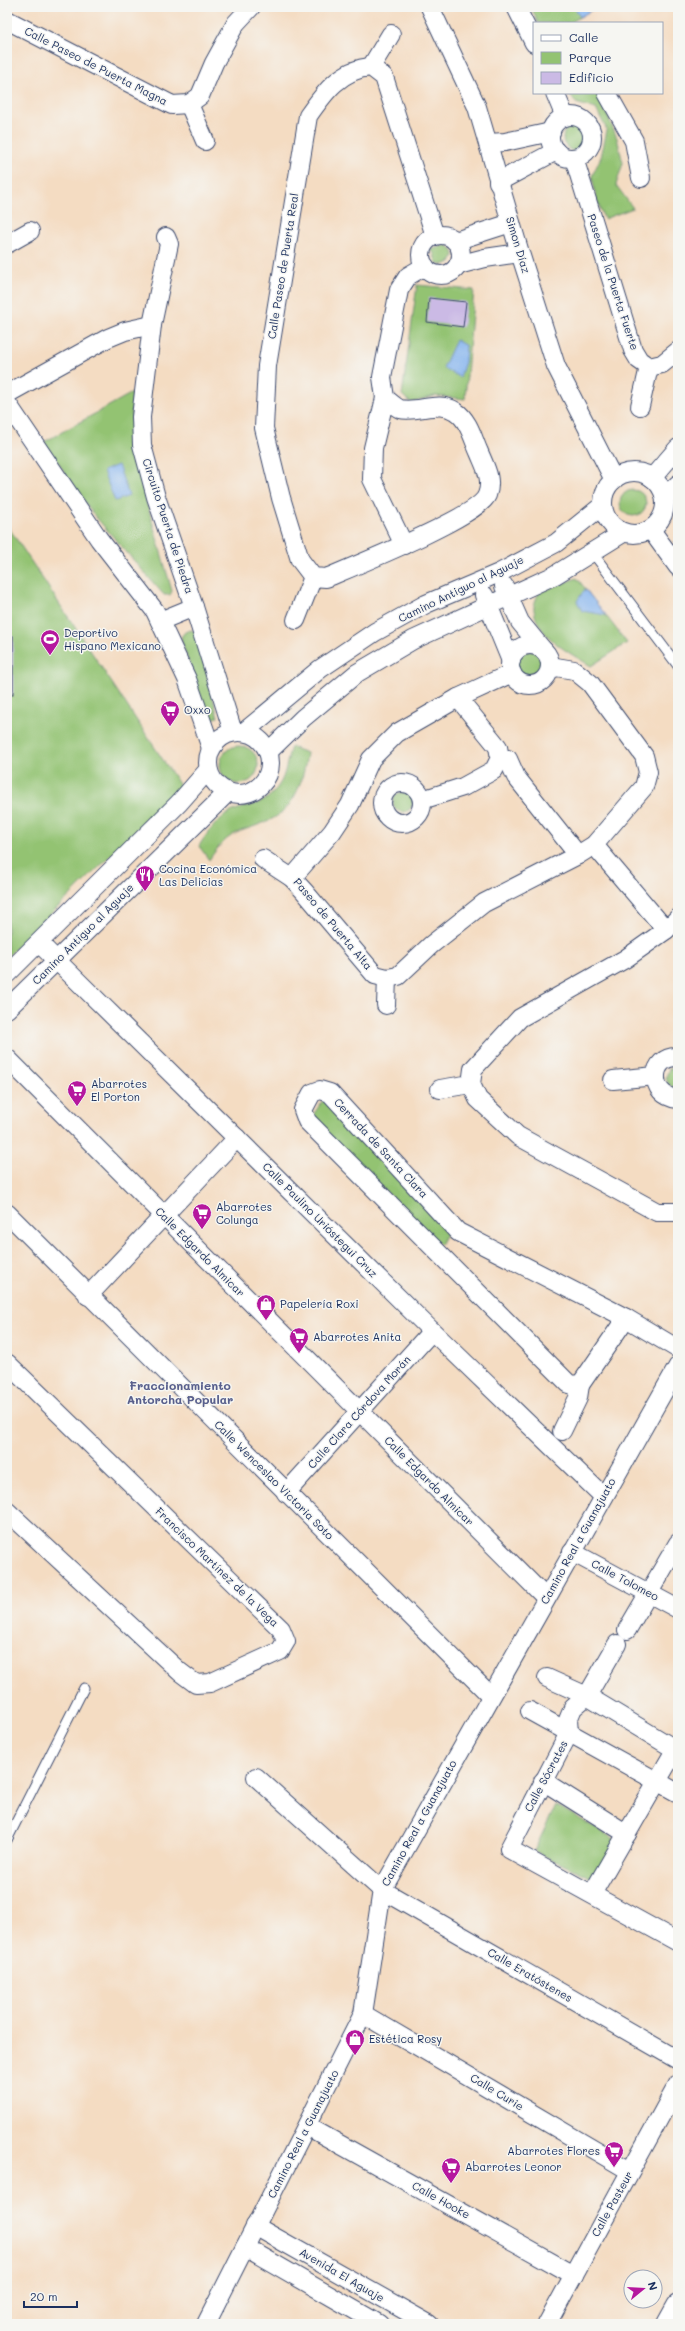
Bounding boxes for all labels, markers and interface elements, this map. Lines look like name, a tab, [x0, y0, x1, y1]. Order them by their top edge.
legend	[533, 22, 663, 94]
street label: Calle Paseo de Puerta Magna	[22, 23, 171, 108]
text: Calle	[569, 29, 599, 45]
text: Parque	[569, 49, 612, 65]
text: Edificio	[569, 69, 613, 85]
street label: Calle Paseo de Puerta Real	[264, 192, 301, 340]
street label: Paseo de la Puerta Fuerte	[584, 212, 643, 352]
street label: Simon Díaz	[503, 215, 534, 275]
street label: Circuito Puerta de Piedra	[140, 456, 197, 595]
street label: Camino Antiguo al Aguaje	[396, 552, 526, 626]
place label: Deportivo Hispano Mexicano	[64, 625, 161, 653]
sports icon: Deportivo Hispano Mexicano	[39, 628, 61, 656]
supermarket icon: Oxxo	[159, 699, 181, 727]
place label: Oxxo	[184, 702, 211, 717]
place label: Cocina Económica Las Delicias	[159, 861, 257, 889]
restaurant icon: Cocina Económica Las Delicias	[134, 864, 156, 892]
street label: Paseo de Puerta Alta	[291, 875, 376, 973]
street label: Camino Antiguo al Aguaje	[29, 879, 137, 988]
place label: Abarrotes El Porton	[91, 1076, 147, 1104]
supermarket icon: Abarrotes El Porton	[66, 1079, 88, 1107]
street label: Cerrada de Santa Clara	[331, 1094, 432, 1201]
street label: Calle Paulino Urióstegui Cruz	[260, 1159, 381, 1280]
place label: Abarrotes Colunga	[216, 1199, 272, 1227]
supermarket icon: Abarrotes Colunga	[191, 1202, 213, 1230]
street label: Calle Edgardo Almicar	[152, 1204, 248, 1300]
shop icon: Papelería Roxi	[255, 1293, 277, 1321]
place label: Papelería Roxi	[280, 1296, 359, 1311]
supermarket icon: Abarrotes Anita	[288, 1326, 310, 1354]
place label: Abarrotes Anita	[313, 1329, 401, 1344]
street label: Calle Clara Córdova Morán	[304, 1352, 413, 1471]
district label: Fraccionamiento Antorcha Popular	[127, 1377, 233, 1407]
street label: Calle Wenceslao Victoria Soto	[211, 1417, 338, 1543]
street label: Calle Edgardo Almicar	[381, 1433, 477, 1529]
street label: Camino Real a Guanajuato	[537, 1475, 619, 1607]
street label: Francisco Martínez de la Vega	[152, 1504, 282, 1630]
street label: Calle Tolomeo	[589, 1555, 662, 1604]
street label: Calle Sócrates	[520, 1737, 571, 1814]
street label: Camino Real a Guanajuato	[378, 1757, 460, 1889]
street label: Calle Eratóstenes	[485, 1944, 576, 2005]
shop icon: Estética Rosy	[344, 2028, 366, 2056]
place label: Estética Rosy	[369, 2031, 442, 2046]
street label: Camino Real a Guanajuato	[264, 2067, 342, 2201]
street label: Calle Curie	[468, 2070, 527, 2114]
supermarket icon: Abarrotes Flores	[603, 2140, 625, 2168]
place label: Abarrotes Flores	[507, 2143, 600, 2158]
supermarket icon: Abarrotes Leonor	[440, 2156, 462, 2184]
place label: Abarrotes Leonor	[465, 2159, 562, 2174]
street label: Calle Pasteur	[587, 2168, 636, 2239]
street label: Calle Hooke	[410, 2177, 473, 2222]
street label: Avenida El Aguaje	[297, 2244, 388, 2305]
north arrow	[623, 2269, 663, 2309]
text: N	[645, 2279, 661, 2292]
scale bar	[24, 2283, 77, 2309]
text: 20 m	[30, 2288, 58, 2304]

